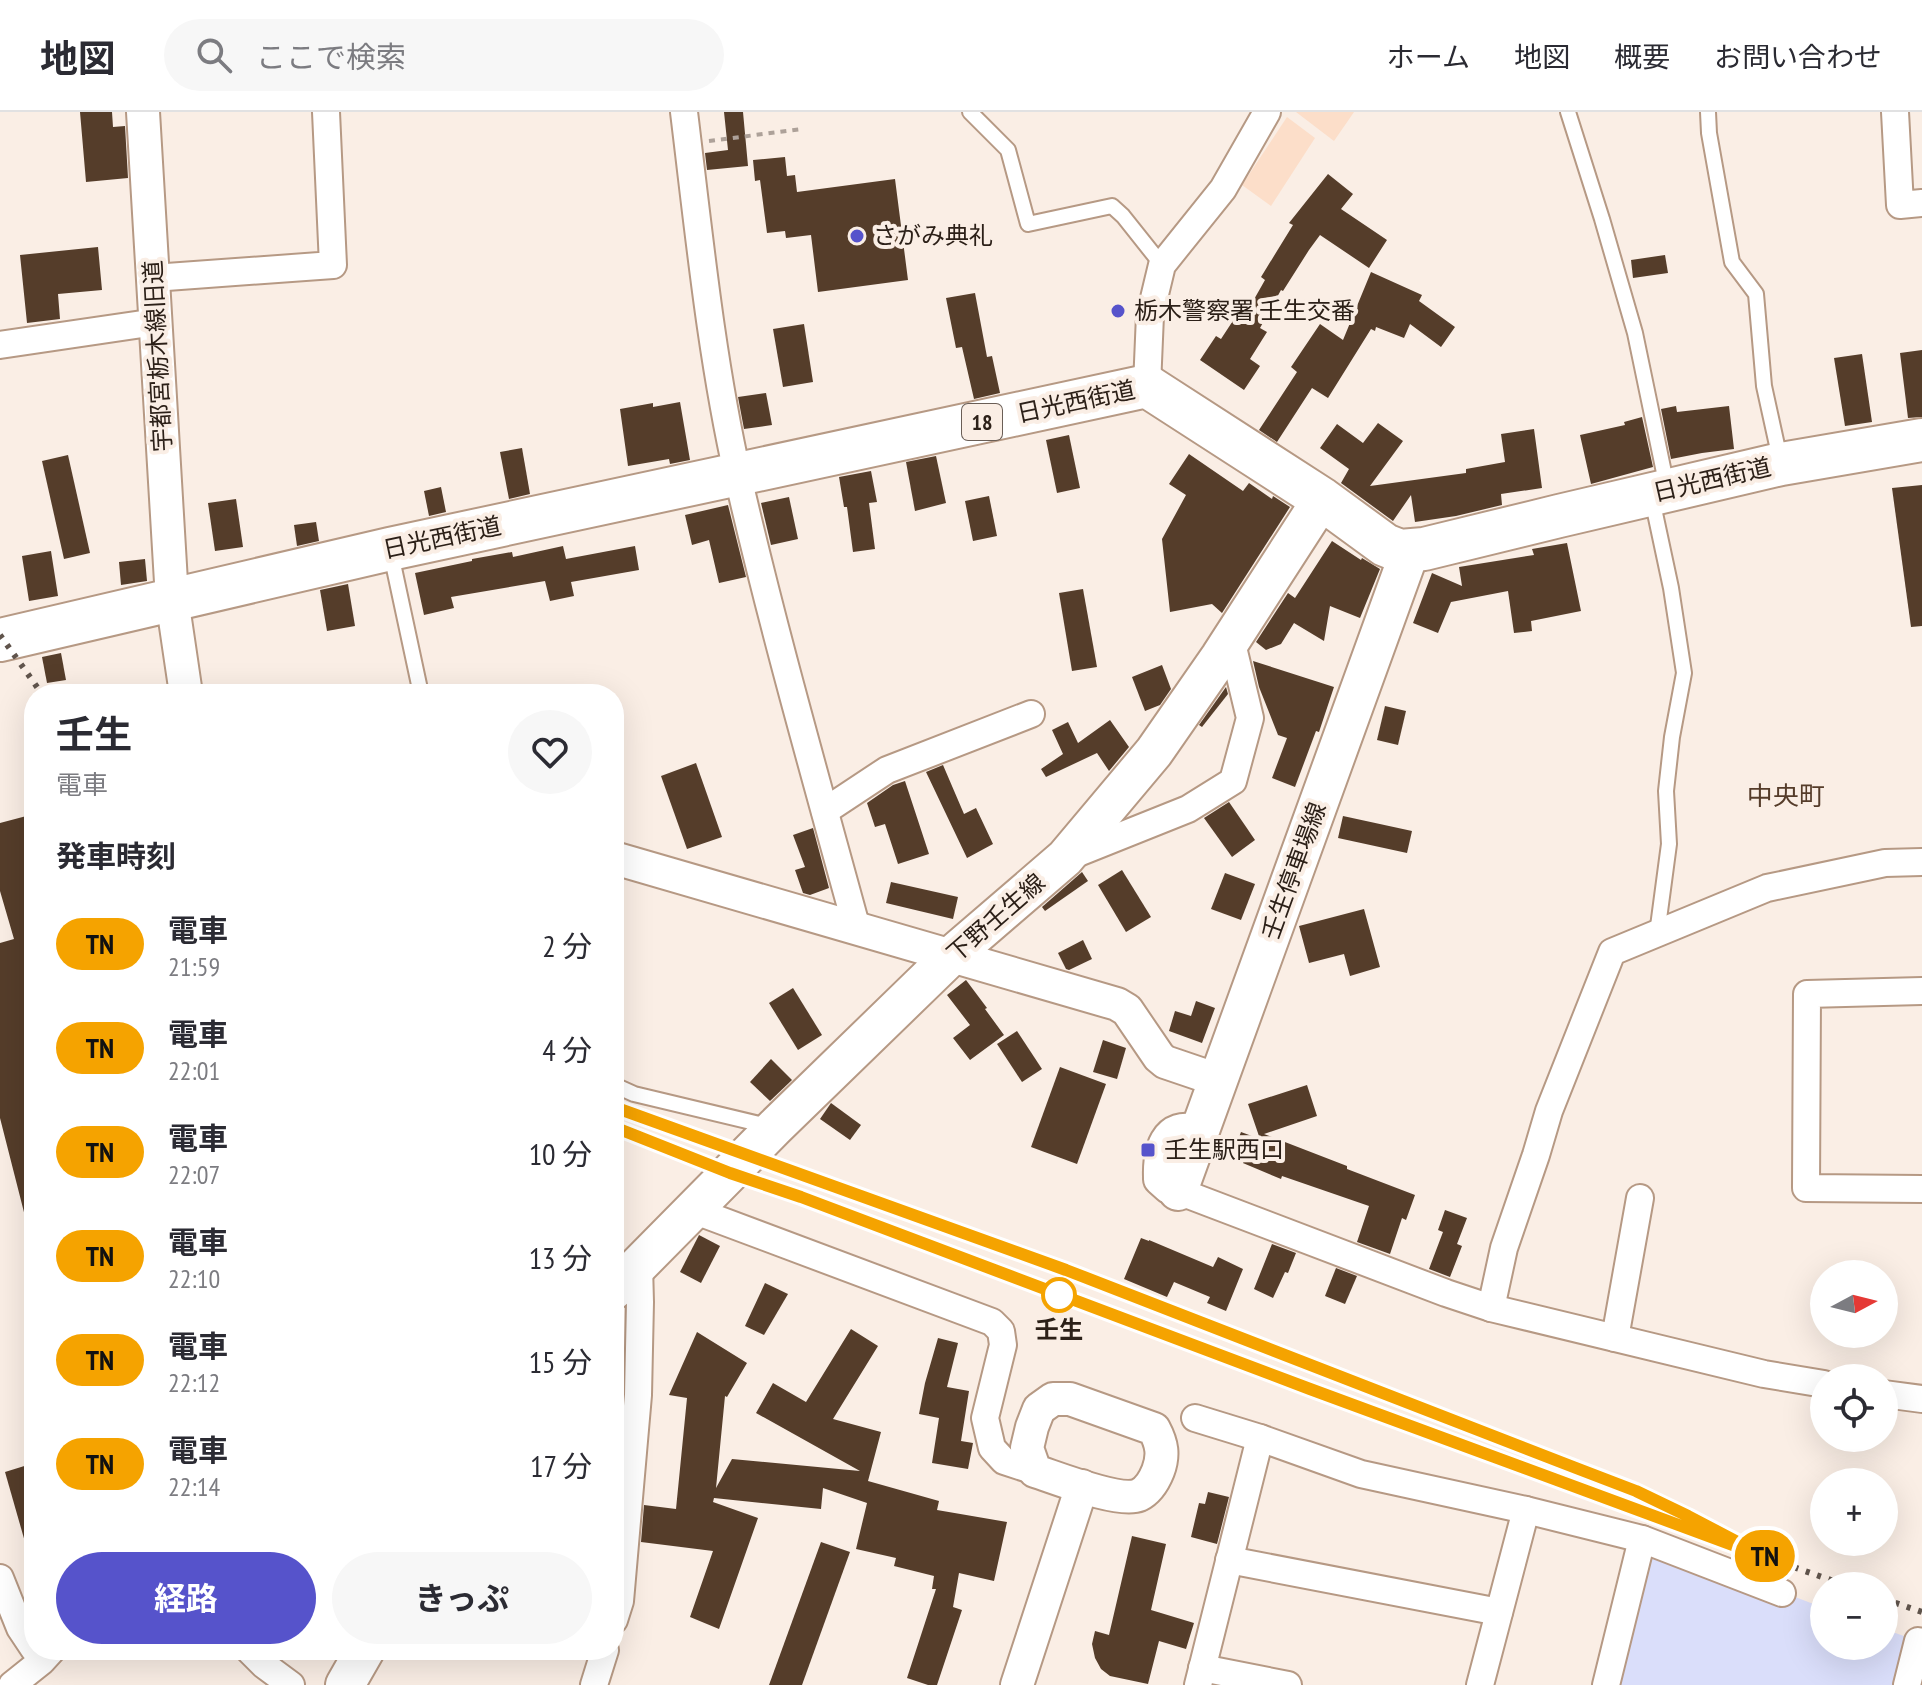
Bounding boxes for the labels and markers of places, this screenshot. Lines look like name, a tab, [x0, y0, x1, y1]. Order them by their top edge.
place label: さがみ典礼	[873, 220, 993, 251]
marker: さがみ典礼	[848, 227, 866, 245]
place label: 栃木警察署 壬生交番	[1134, 295, 1355, 326]
marker: 栃木警察署 壬生交番	[1109, 302, 1127, 320]
place label: 壬生駅西口	[1164, 1134, 1284, 1165]
marker: 壬生駅西口	[1139, 1141, 1157, 1159]
marker: 壬生	[1042, 1278, 1076, 1312]
place label: 壬生	[1035, 1314, 1083, 1345]

